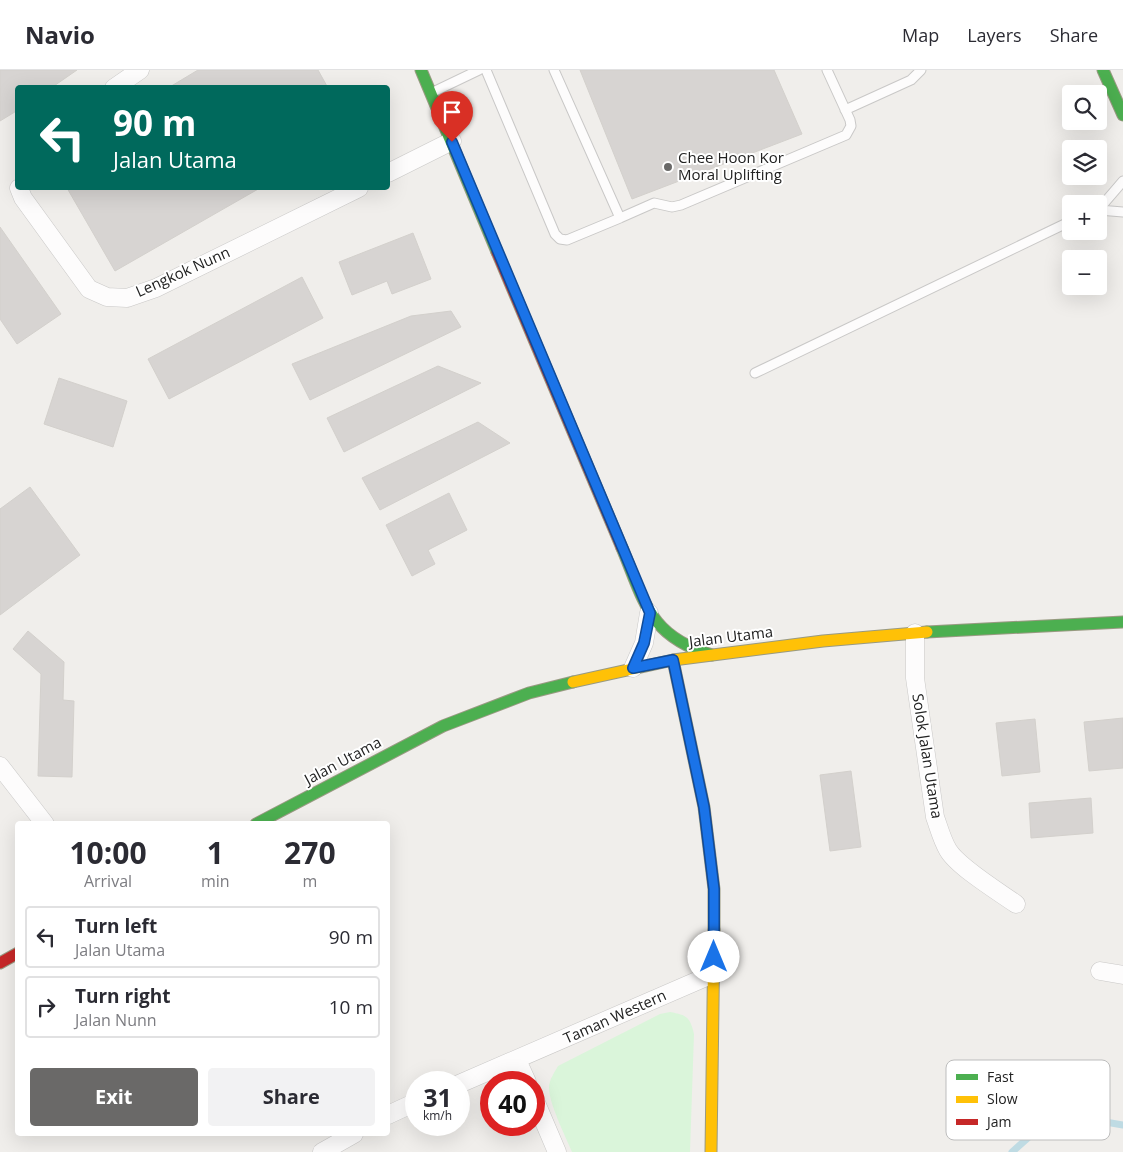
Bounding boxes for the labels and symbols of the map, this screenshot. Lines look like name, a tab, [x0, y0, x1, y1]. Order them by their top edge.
pin	[431, 91, 473, 142]
place label: Chee Hoon Kor Moral Uplifting	[678, 147, 784, 184]
marker: Chee Hoon Kor Moral Uplifting	[662, 161, 674, 173]
street label: Lengkok Nunn	[132, 241, 233, 301]
street label: Jalan Utama	[686, 621, 774, 651]
street label: Solok Jalan Utama	[908, 692, 948, 820]
street label: Jalan Utama	[299, 731, 384, 790]
position arrow	[687, 930, 739, 982]
street label: Taman Western	[560, 984, 669, 1048]
legend	[946, 1060, 1110, 1140]
text: Fast	[987, 1067, 1014, 1086]
speed limit sign: 40	[480, 1071, 545, 1136]
text: Slow	[987, 1089, 1018, 1108]
text: Jam	[985, 1112, 1012, 1131]

